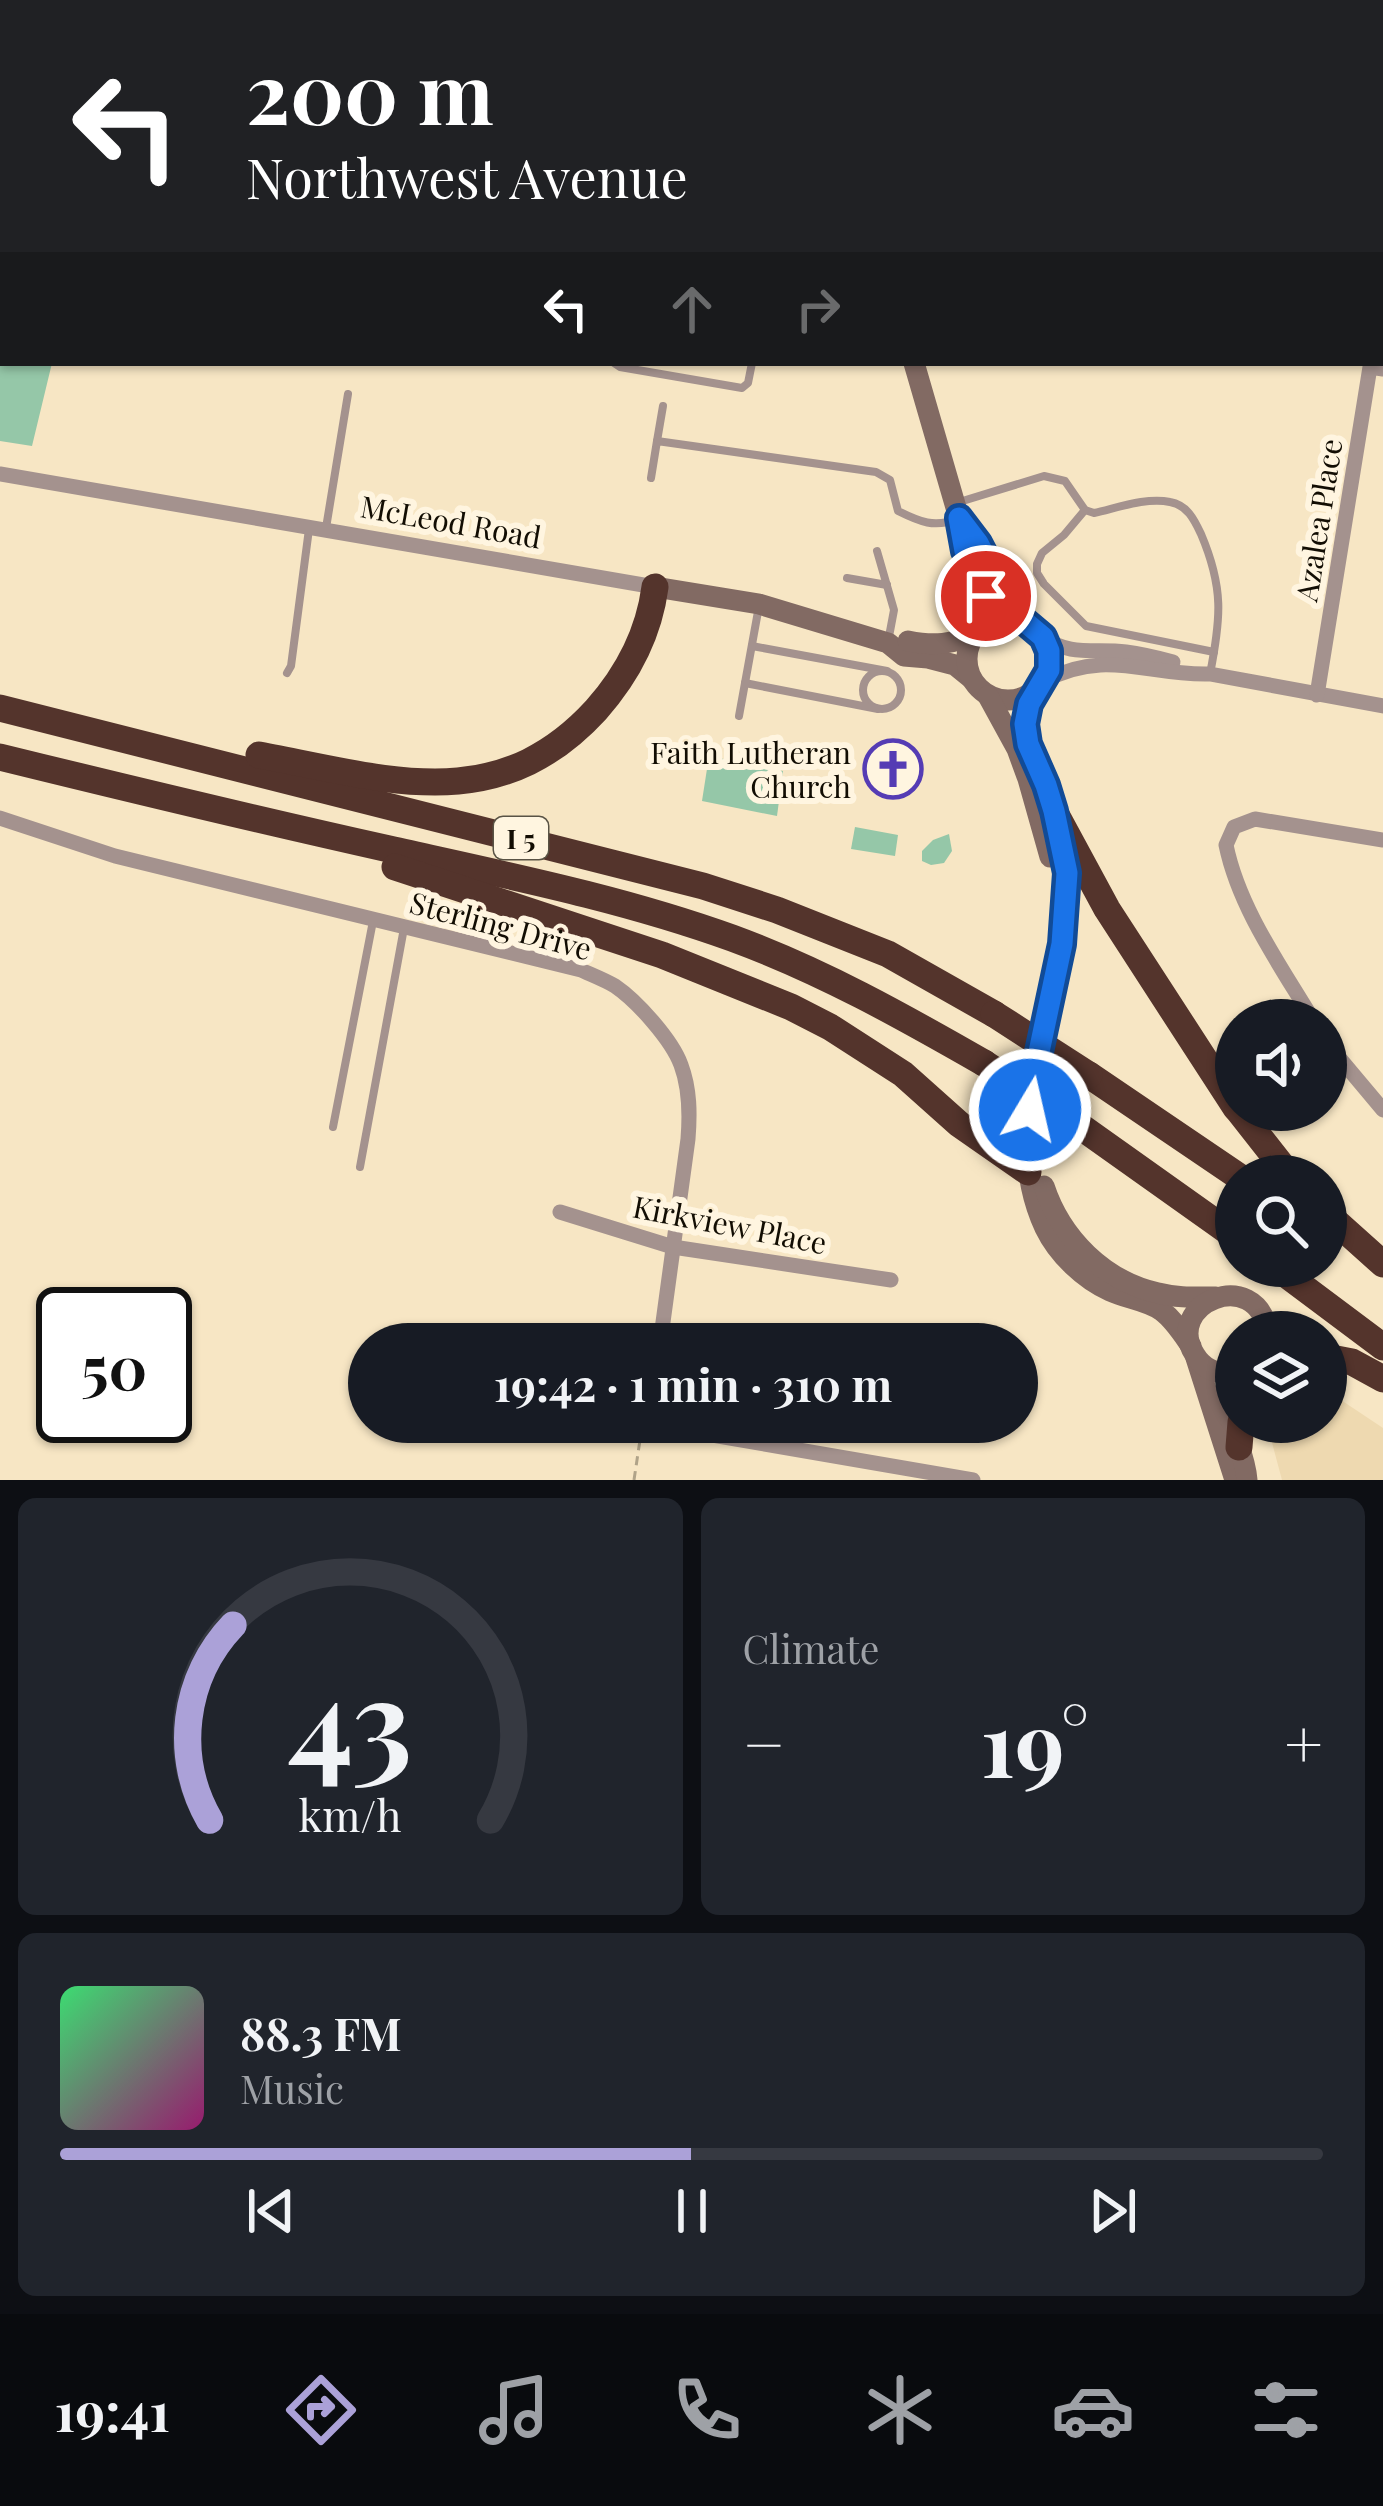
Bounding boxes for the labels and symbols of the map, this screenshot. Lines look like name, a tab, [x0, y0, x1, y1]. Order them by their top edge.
street label: Azalea Place	[1285, 436, 1351, 605]
street label: McLeod Road	[358, 485, 544, 557]
pin	[935, 545, 1037, 647]
place label: Faith Lutheran Church	[650, 732, 851, 806]
church icon: Faith Lutheran Church	[862, 738, 924, 800]
road number: I 5	[494, 817, 548, 859]
street label: Sterling Drive	[406, 882, 596, 968]
position arrow	[967, 1047, 1093, 1173]
street label: Kirkview Place	[630, 1186, 830, 1262]
speed limit sign: 50	[36, 1287, 192, 1443]

